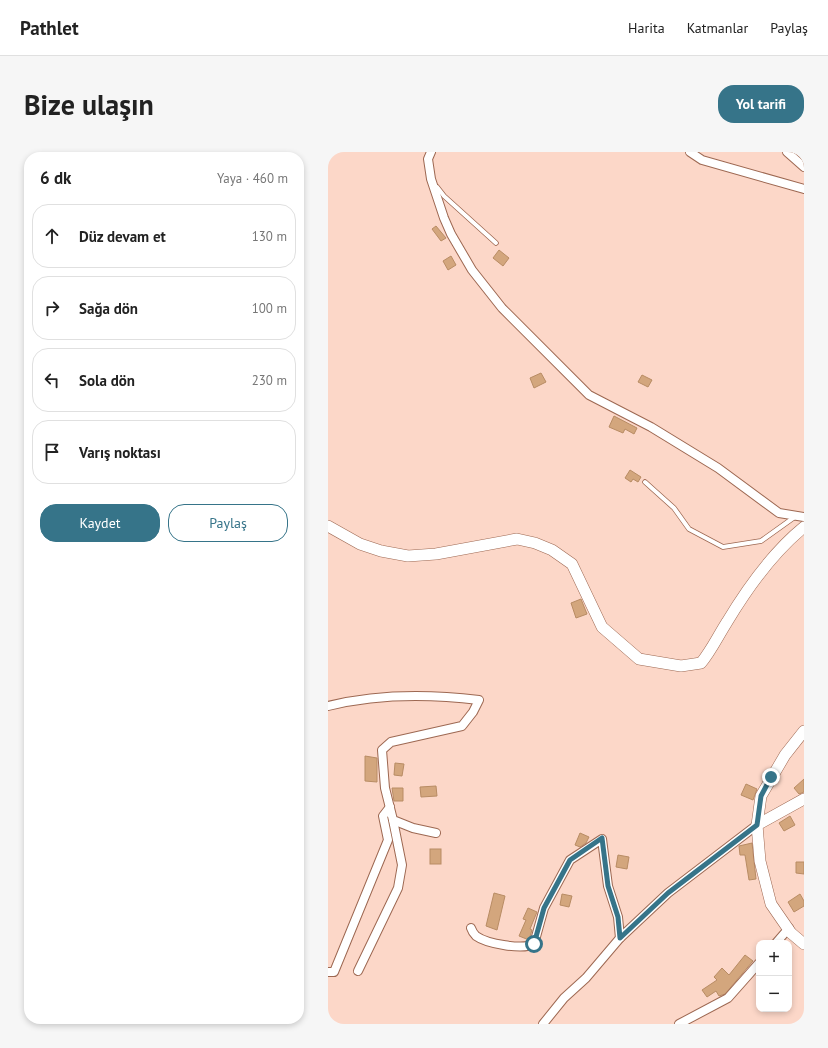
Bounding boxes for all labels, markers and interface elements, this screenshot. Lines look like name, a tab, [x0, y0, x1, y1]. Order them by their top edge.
text: Pathlet	[20, 16, 79, 40]
text: Harita	[628, 19, 665, 37]
text: Katmanlar	[687, 19, 748, 37]
text: Paylaş	[770, 19, 808, 37]
button: Yol tarifi	[718, 85, 804, 123]
text: Bize ulaşın	[24, 86, 154, 123]
text: 6 dk	[40, 167, 71, 189]
text: Yaya · 460 m	[217, 170, 288, 187]
icon: ahead	[41, 225, 63, 247]
text: Düz devam et	[79, 227, 166, 246]
text: 130 m	[252, 228, 287, 245]
icon: right	[41, 297, 63, 319]
text: Sağa dön	[79, 299, 138, 318]
text: 100 m	[252, 300, 287, 317]
icon: left	[41, 369, 63, 391]
text: Sola dön	[79, 371, 135, 390]
text: 230 m	[252, 372, 287, 389]
icon: arrive	[41, 441, 63, 463]
text: Varış noktası	[79, 443, 161, 462]
button: Kaydet	[40, 504, 160, 542]
button: Paylaş	[168, 504, 288, 542]
route end	[762, 768, 780, 786]
route start	[525, 935, 543, 953]
map controls	[756, 940, 792, 1012]
button: +	[756, 940, 792, 976]
button: −	[756, 976, 792, 1012]

